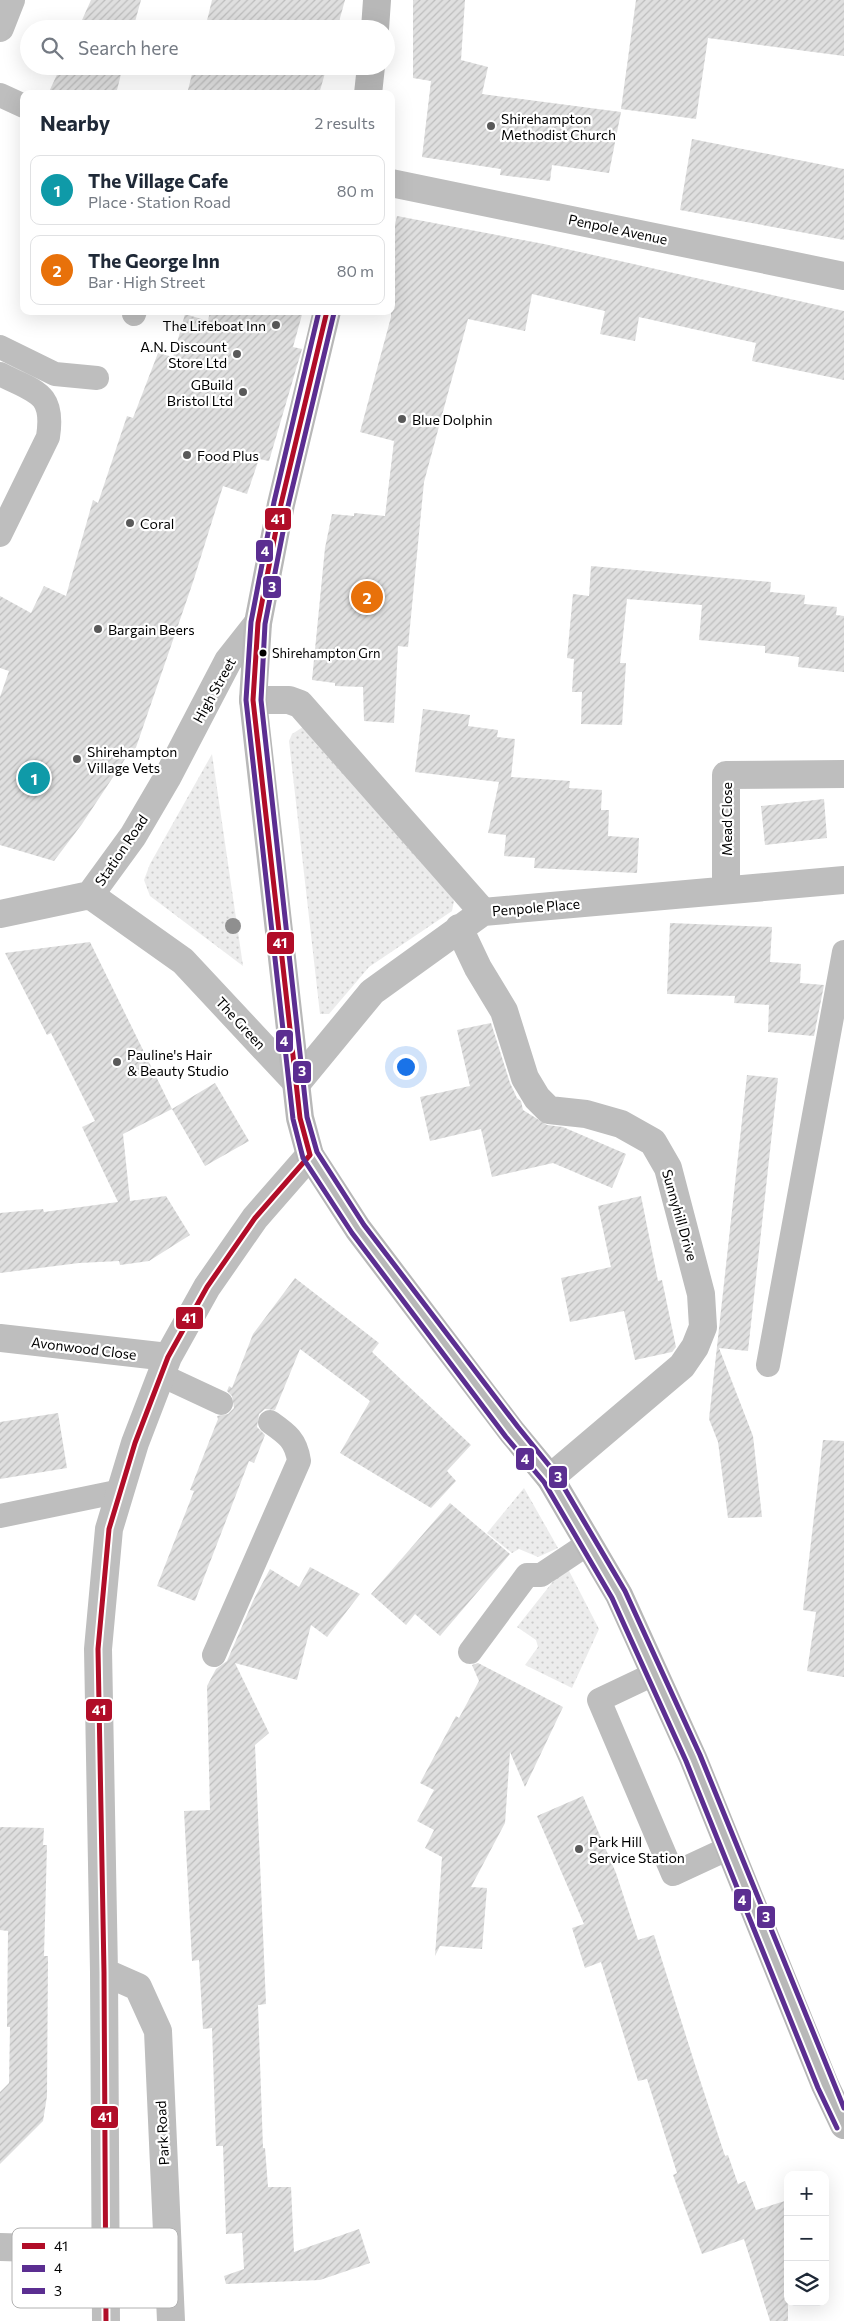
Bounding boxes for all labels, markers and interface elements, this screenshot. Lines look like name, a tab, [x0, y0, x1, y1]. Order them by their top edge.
search box	[20, 20, 395, 75]
icon: search	[38, 34, 66, 62]
text: Search here	[78, 36, 178, 59]
text: Nearby	[40, 110, 110, 135]
place label: Shirehampton Methodist Church	[501, 110, 616, 143]
text: 2 results	[314, 113, 375, 132]
marker: Shirehampton Methodist Church	[485, 120, 497, 132]
text: The Village Cafe	[88, 169, 228, 192]
text: 1	[53, 181, 61, 200]
text: 80 m	[337, 181, 374, 200]
text: Place · Station Road	[88, 192, 231, 211]
street label: Penpole Avenue	[567, 210, 669, 248]
text: The George Inn	[88, 249, 220, 272]
text: 2	[52, 261, 62, 280]
text: 80 m	[337, 261, 374, 280]
text: Bar · High Street	[88, 272, 205, 291]
place label: The Lifeboat Inn	[162, 317, 266, 334]
marker: The Lifeboat Inn	[270, 319, 282, 331]
place label: A.N. Discount Store Ltd	[140, 338, 227, 371]
marker: A.N. Discount Store Ltd	[231, 348, 243, 360]
place label: GBuild Bristol Ltd	[167, 376, 233, 409]
marker: GBuild Bristol Ltd	[237, 386, 249, 398]
place label: Blue Dolphin	[412, 411, 493, 428]
marker: Blue Dolphin	[396, 413, 408, 425]
place label: Food Plus	[197, 447, 259, 464]
marker: Food Plus	[181, 449, 193, 461]
line badge: 41	[264, 507, 292, 531]
text: 41	[271, 510, 285, 527]
place label: Coral	[140, 515, 174, 532]
marker: Coral	[124, 517, 136, 529]
line badge: 4	[255, 539, 274, 563]
text: 4	[261, 542, 270, 559]
line badge: 3	[262, 575, 282, 599]
text: 3	[268, 578, 276, 595]
pin: 2	[351, 578, 383, 616]
place label: Bargain Beers	[108, 621, 195, 638]
marker: Bargain Beers	[92, 623, 104, 635]
place label: Shirehampton Grn	[272, 645, 381, 661]
marker: Shirehampton Grn	[258, 648, 268, 658]
street label: High Street	[189, 654, 239, 726]
place label: Shirehampton Village Vets	[87, 743, 177, 776]
marker: Shirehampton Village Vets	[71, 753, 83, 765]
pin: 1	[18, 759, 50, 797]
street label: Mead Close	[718, 782, 735, 856]
street label: Station Road	[91, 811, 151, 889]
street label: Penpole Place	[491, 895, 581, 919]
line badge: 41	[266, 931, 295, 955]
text: 41	[273, 934, 287, 951]
street label: The Green	[212, 993, 270, 1053]
line badge: 4	[275, 1029, 294, 1053]
text: 4	[280, 1032, 289, 1049]
place label: Pauline's Hair & Beauty Studio	[127, 1046, 229, 1079]
your location	[393, 1054, 419, 1080]
marker: Pauline's Hair & Beauty Studio	[111, 1056, 123, 1068]
line badge: 3	[292, 1060, 312, 1084]
text: 3	[298, 1062, 306, 1079]
street label: Sunnyhill Drive	[659, 1167, 701, 1263]
line badge: 41	[175, 1306, 204, 1330]
text: 41	[182, 1309, 196, 1326]
street label: Avonwood Close	[30, 1333, 138, 1363]
line badge: 4	[515, 1447, 535, 1471]
text: 4	[521, 1450, 530, 1467]
line badge: 3	[548, 1465, 568, 1489]
text: 3	[554, 1468, 562, 1485]
line badge: 41	[85, 1698, 113, 1722]
text: 41	[92, 1701, 106, 1718]
place label: Park Hill Service Station	[589, 1833, 685, 1866]
marker: Park Hill Service Station	[573, 1843, 585, 1855]
line badge: 4	[733, 1888, 752, 1912]
text: 4	[738, 1891, 747, 1908]
line badge: 3	[756, 1905, 776, 1929]
text: 3	[762, 1908, 770, 1925]
street label: Park Road	[152, 2100, 172, 2166]
line badge: 41	[90, 2105, 119, 2129]
text: 41	[98, 2108, 112, 2125]
map controls	[784, 2171, 829, 2306]
button: +	[784, 2171, 829, 2216]
button: −	[784, 2216, 829, 2261]
legend	[12, 2228, 178, 2308]
text: 41	[54, 2237, 68, 2254]
text: 4	[54, 2259, 63, 2276]
button: layers	[784, 2261, 829, 2306]
text: 3	[54, 2282, 62, 2299]

